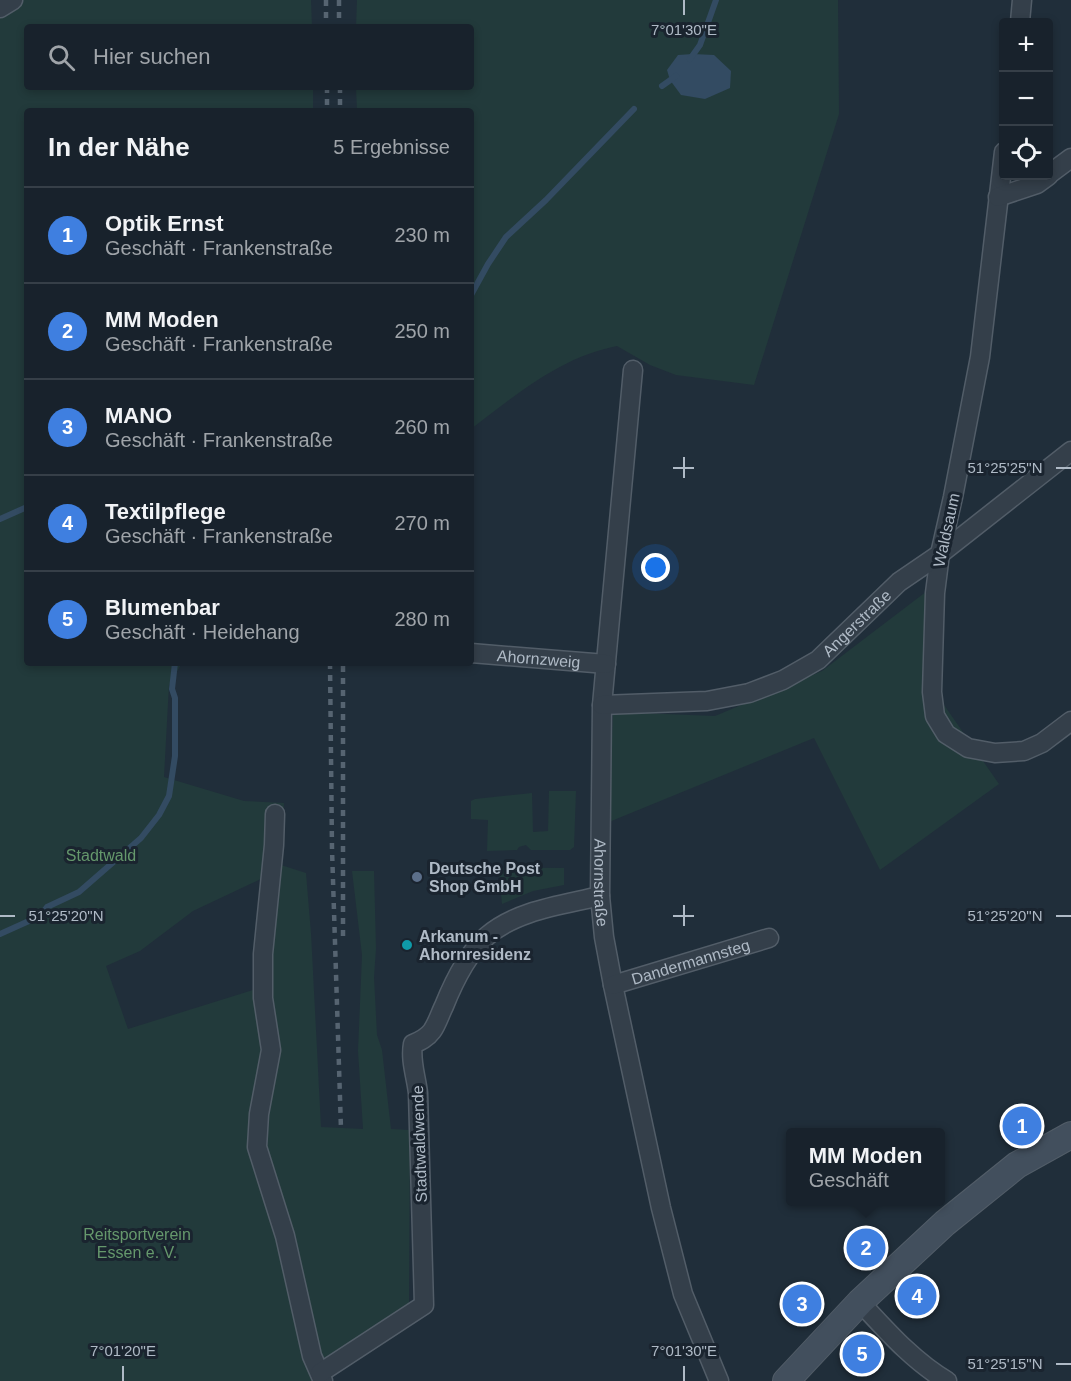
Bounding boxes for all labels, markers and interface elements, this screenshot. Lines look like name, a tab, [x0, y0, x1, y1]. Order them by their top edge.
map controls	[999, 18, 1053, 180]
button: +	[999, 18, 1053, 72]
text: 7°01'30"E	[651, 21, 717, 38]
search box	[24, 24, 474, 90]
icon: search	[45, 41, 78, 74]
text: Hier suchen	[93, 44, 210, 69]
button: −	[999, 72, 1053, 126]
button: locate	[999, 126, 1053, 180]
text: In der Nähe	[48, 132, 190, 162]
text: 5 Ergebnisse	[333, 136, 450, 158]
text: Optik Ernst	[105, 211, 224, 236]
text: 1	[62, 224, 73, 246]
text: 230 m	[394, 224, 450, 246]
text: Geschäft · Frankenstraße	[105, 237, 333, 259]
text: MM Moden	[105, 307, 219, 332]
text: 2	[62, 320, 73, 342]
text: 250 m	[394, 320, 450, 342]
text: Geschäft · Frankenstraße	[105, 333, 333, 355]
text: MANO	[105, 403, 172, 428]
text: 3	[62, 416, 73, 438]
text: 260 m	[394, 416, 450, 438]
text: Geschäft · Frankenstraße	[105, 429, 333, 451]
text: 51°25'25"N	[967, 459, 1043, 476]
street label: Waldsaum	[930, 492, 963, 569]
text: Textilpflege	[105, 499, 226, 524]
text: 4	[62, 512, 73, 534]
text: 270 m	[394, 512, 450, 534]
text: Geschäft · Frankenstraße	[105, 525, 333, 547]
your location	[641, 553, 670, 582]
street label: Angerstraße	[819, 587, 895, 660]
text: Blumenbar	[105, 595, 220, 620]
text: 5	[62, 608, 73, 630]
text: 280 m	[394, 608, 450, 630]
text: Geschäft · Heidehang	[105, 621, 300, 643]
street label: Ahornzweig	[496, 647, 581, 671]
street label: Ahornstraße	[591, 838, 611, 927]
park label: Stadtwald	[66, 847, 136, 864]
place label: Deutsche Post Shop GmbH	[429, 860, 541, 895]
marker: Deutsche Post Shop GmbH	[410, 870, 424, 884]
text: 51°25'20"N	[28, 907, 104, 924]
text: 51°25'20"N	[967, 907, 1043, 924]
place label: Arkanum - Ahornresidenz	[419, 928, 531, 963]
street label: Dandermannsteg	[629, 936, 752, 988]
marker: Arkanum - Ahornresidenz	[400, 938, 414, 952]
street label: Stadtwaldwende	[409, 1085, 430, 1203]
pin: 1	[1002, 1104, 1042, 1148]
popup	[786, 1128, 945, 1206]
text: MM Moden	[809, 1143, 922, 1168]
text: Geschäft	[809, 1169, 889, 1191]
park label: Reitsportverein Essen e. V.	[83, 1226, 191, 1261]
pin: 2	[846, 1226, 886, 1270]
pin: 4	[898, 1274, 936, 1318]
pin: 3	[782, 1282, 822, 1326]
pin: 5	[842, 1332, 882, 1376]
text: 7°01'20"E	[90, 1342, 156, 1359]
text: 7°01'30"E	[651, 1342, 717, 1359]
text: 51°25'15"N	[967, 1355, 1043, 1372]

